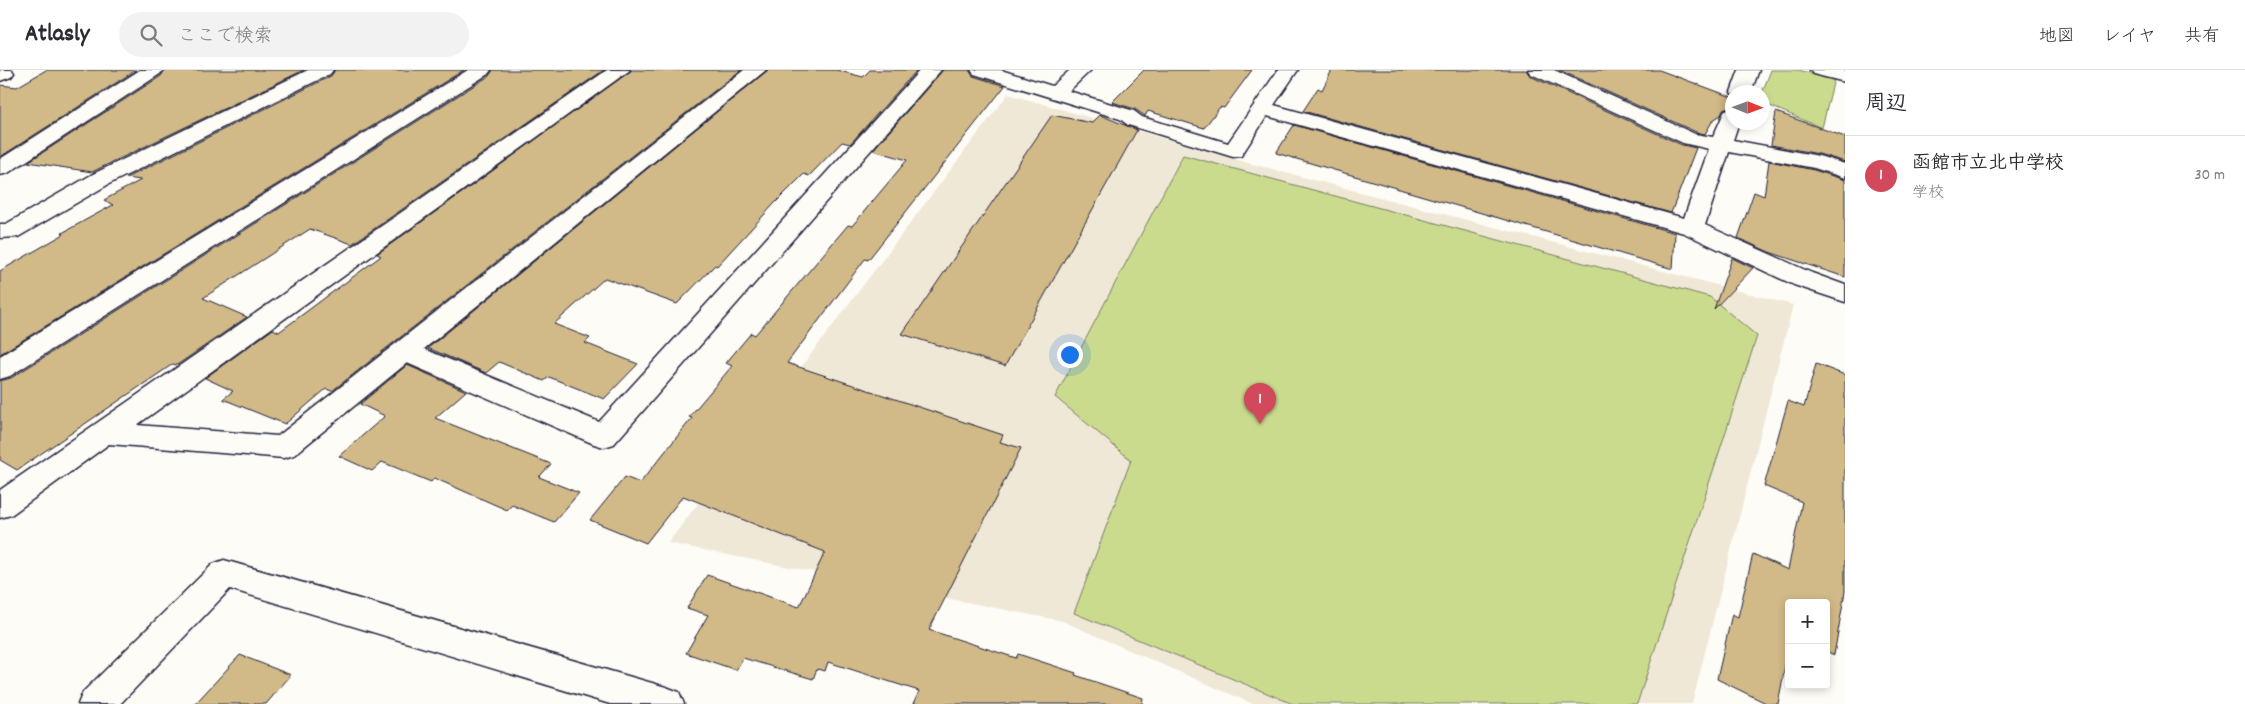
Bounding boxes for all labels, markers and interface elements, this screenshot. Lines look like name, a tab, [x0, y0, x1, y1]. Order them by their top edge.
search box	[119, 12, 469, 57]
text: Atlasly	[25, 18, 89, 52]
icon: search	[137, 21, 165, 49]
text: ここで検索	[177, 24, 272, 51]
text: 地図	[2039, 25, 2075, 50]
text: レイヤ	[2103, 25, 2156, 50]
text: 共有	[2184, 25, 2220, 50]
north arrow	[1725, 85, 1770, 130]
text: 周辺	[1865, 90, 1907, 120]
text: 函館市立北中学校	[1912, 151, 2064, 178]
text: 1	[1879, 164, 1883, 187]
text: 30 m	[2195, 164, 2225, 187]
text: 学校	[1912, 182, 1944, 205]
your location	[1057, 342, 1083, 368]
pin: 1	[1244, 383, 1276, 424]
map controls	[1785, 599, 1830, 689]
button: +	[1785, 599, 1830, 644]
button: −	[1785, 644, 1830, 689]

